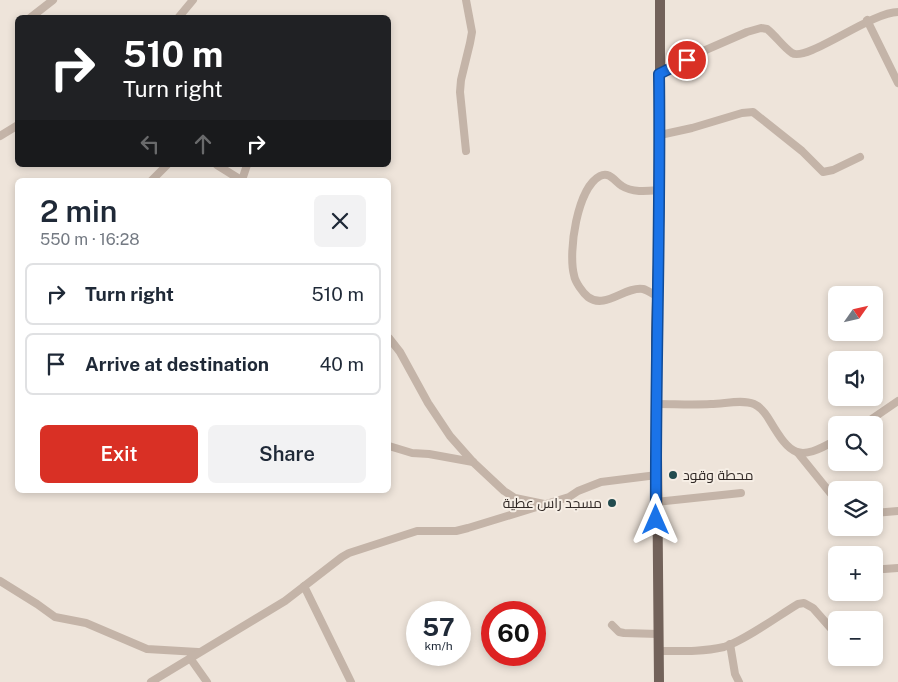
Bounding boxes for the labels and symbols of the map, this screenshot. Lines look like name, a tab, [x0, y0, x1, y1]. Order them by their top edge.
pin	[666, 39, 708, 81]
north arrow	[828, 286, 882, 341]
place label: محطة وقود	[683, 467, 753, 483]
marker: محطة وقود	[667, 469, 679, 481]
position arrow	[629, 493, 681, 545]
place label: مسجد راس عطية	[503, 495, 602, 511]
marker: مسجد راس عطية	[606, 497, 618, 509]
speed limit sign: 60	[481, 601, 546, 666]

